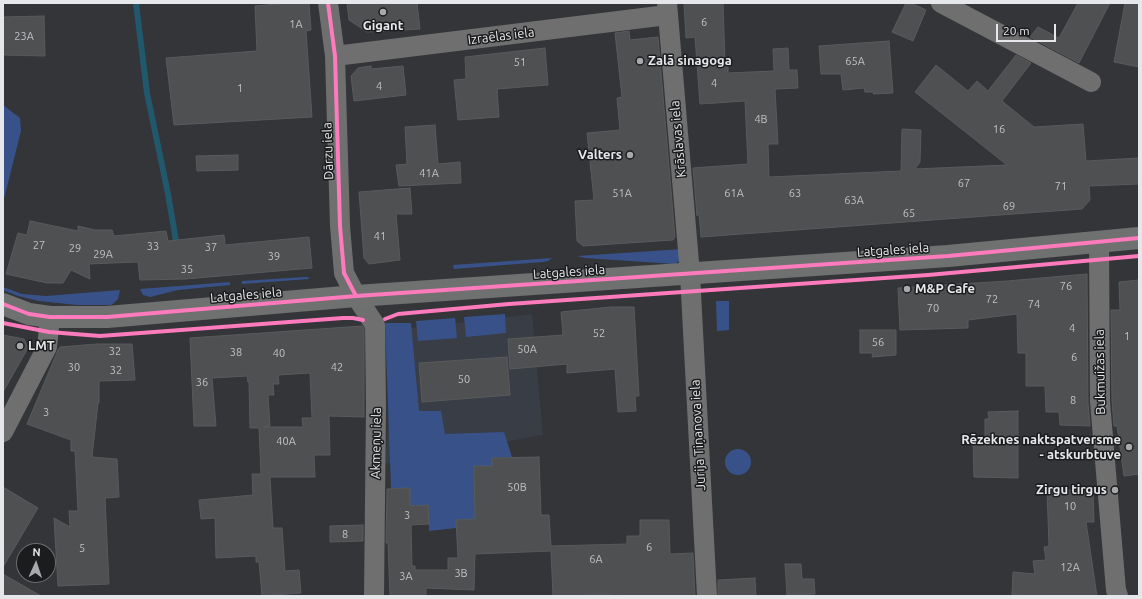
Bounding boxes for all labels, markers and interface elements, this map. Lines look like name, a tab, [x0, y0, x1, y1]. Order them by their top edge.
marker: Gigant	[378, 7, 388, 17]
house number: 6	[701, 15, 707, 29]
scale bar	[998, 16, 1058, 42]
house number: 1A	[289, 17, 303, 31]
place label: Gigant	[363, 18, 403, 34]
street label: Izraēlas iela	[467, 24, 535, 48]
text: 20 m	[1003, 24, 1030, 37]
house number: 23A	[14, 29, 34, 43]
place label: Zalā sinagoga	[648, 53, 732, 69]
house number: 65A	[845, 54, 865, 68]
house number: 51	[514, 55, 526, 69]
marker: Zalā sinagoga	[635, 56, 645, 66]
house number: 4	[711, 76, 717, 90]
house number: 4	[376, 79, 382, 93]
house number: 1	[237, 81, 243, 95]
street label: Krāslavas iela	[667, 100, 689, 178]
house number: 4B	[754, 112, 768, 126]
street label: Dārzu iela	[319, 122, 337, 180]
house number: 16	[993, 122, 1005, 136]
place label: Valters	[578, 147, 622, 163]
marker: Valters	[625, 150, 635, 160]
house number: 41A	[419, 166, 439, 180]
house number: 67	[958, 176, 970, 190]
house number: 71	[1055, 179, 1067, 193]
house number: 51A	[612, 186, 632, 200]
house number: 61A	[724, 186, 744, 200]
house number: 63	[789, 186, 801, 200]
house number: 63A	[844, 193, 864, 207]
house number: 69	[1003, 199, 1015, 213]
house number: 65	[903, 206, 915, 220]
house number: 41	[374, 229, 386, 243]
house number: 27	[33, 238, 45, 252]
house number: 33	[147, 239, 159, 253]
house number: 37	[205, 240, 217, 254]
street label: Latgales iela	[856, 240, 930, 260]
house number: 29	[69, 241, 81, 255]
house number: 29A	[93, 247, 113, 261]
house number: 39	[268, 249, 280, 263]
house number: 35	[181, 262, 193, 276]
street label: Latgales iela	[532, 262, 606, 282]
house number: 76	[1060, 279, 1072, 293]
place label: M&P Cafe	[915, 281, 975, 297]
street label: Latgales iela	[209, 284, 283, 306]
marker: M&P Cafe	[902, 284, 912, 294]
house number: 72	[986, 292, 998, 306]
house number: 74	[1028, 297, 1040, 311]
house number: 70	[927, 301, 939, 315]
house number: 4	[1069, 321, 1075, 335]
house number: 52	[593, 326, 605, 340]
street label: Bukmuižas iela	[1091, 329, 1109, 415]
house number: 1	[1124, 329, 1130, 343]
house number: 56	[872, 335, 884, 349]
place label: LMT	[28, 338, 55, 354]
marker: LMT	[15, 341, 25, 351]
house number: 50A	[517, 342, 537, 356]
house number: 32	[109, 344, 121, 358]
house number: 38	[230, 345, 242, 359]
house number: 40	[273, 346, 285, 360]
house number: 6	[1071, 350, 1077, 364]
house number: 30	[68, 360, 80, 374]
house number: 42	[331, 360, 343, 374]
house number: 32	[110, 363, 122, 377]
house number: 50	[458, 372, 470, 386]
house number: 36	[196, 375, 208, 389]
street label: Jurija Tiņanova iela	[687, 379, 709, 491]
house number: 8	[1070, 393, 1076, 407]
house number: 3	[43, 405, 49, 419]
street label: Akmeņu iela	[368, 407, 384, 479]
place label: Rēzeknes naktspatversme - atskurbtuve	[961, 432, 1121, 463]
house number: 40A	[276, 434, 296, 448]
marker: Rēzeknes naktspatversme - atskurbtuve	[1124, 442, 1134, 452]
house number: 50B	[507, 480, 527, 494]
place label: Zirgu tirgus	[1036, 482, 1107, 498]
marker: Zirgu tirgus	[1110, 485, 1120, 495]
house number: 10	[1064, 499, 1076, 513]
house number: 3	[404, 508, 410, 522]
house number: 8	[342, 527, 348, 541]
house number: 6	[646, 540, 652, 554]
house number: 5	[79, 541, 85, 555]
north arrow	[16, 543, 56, 583]
text: N	[32, 546, 41, 558]
house number: 6A	[589, 552, 603, 566]
house number: 12A	[1060, 560, 1080, 574]
house number: 3B	[454, 566, 468, 580]
house number: 3A	[399, 569, 413, 583]

